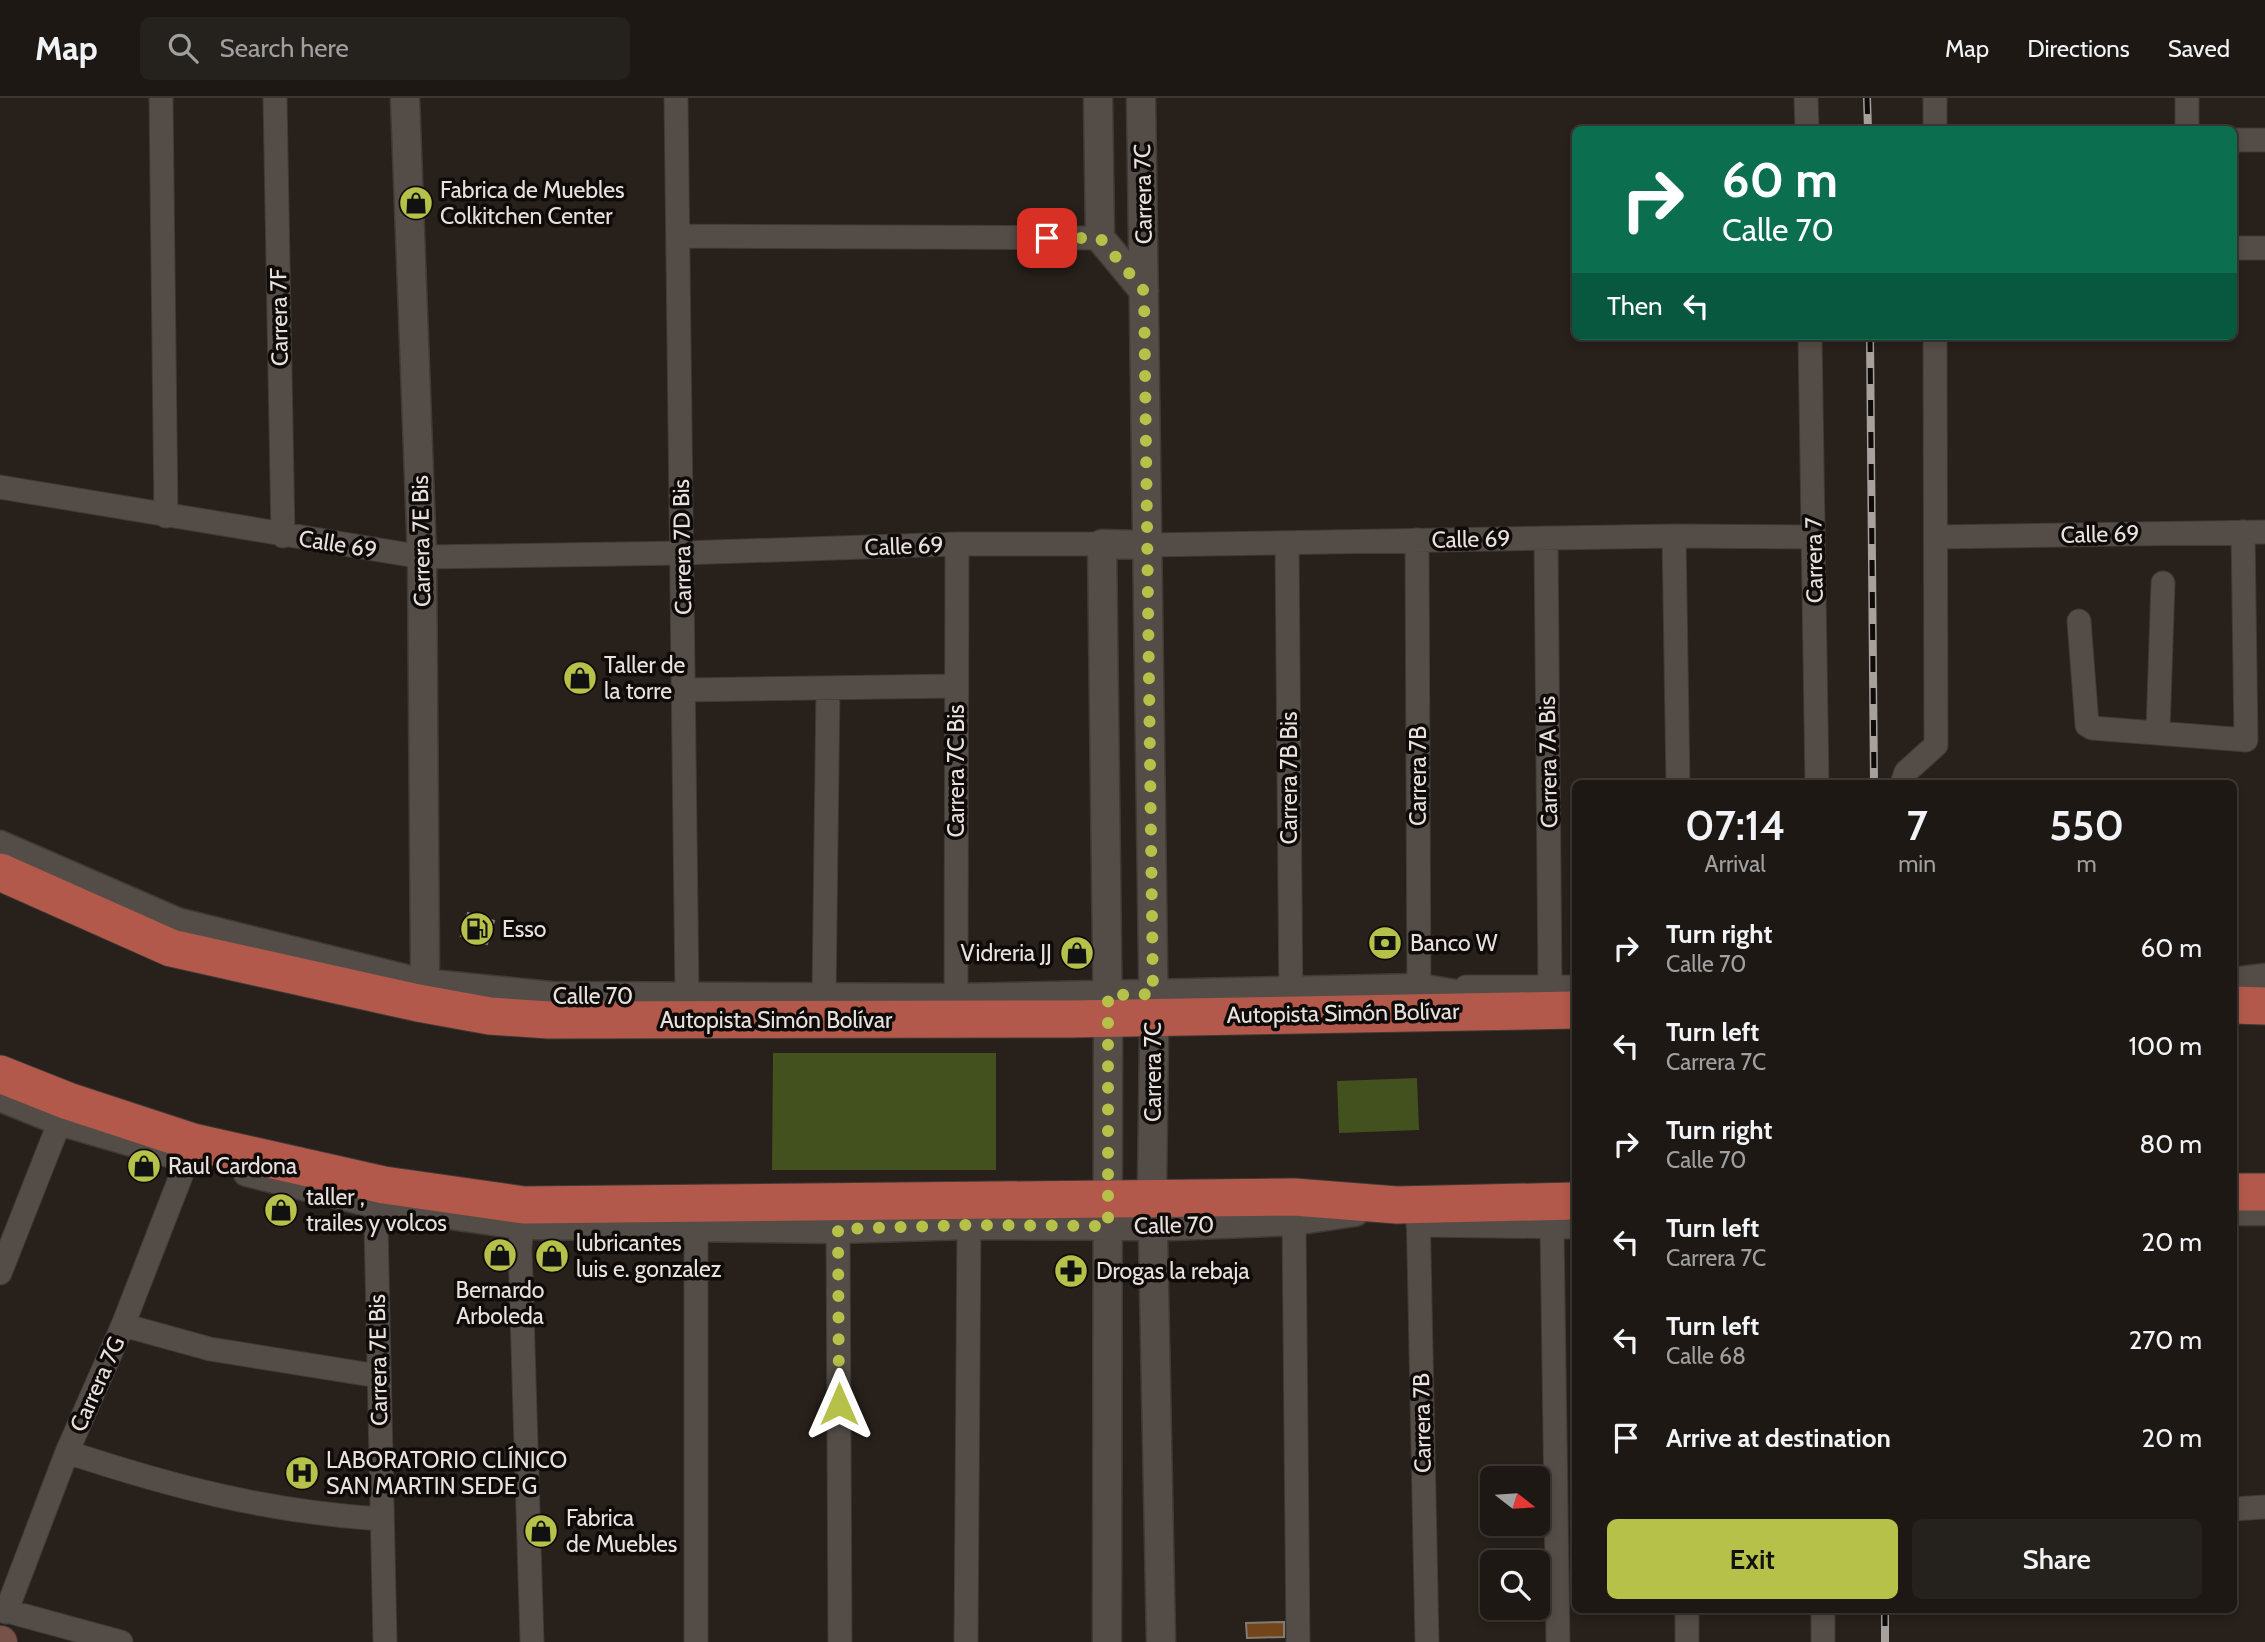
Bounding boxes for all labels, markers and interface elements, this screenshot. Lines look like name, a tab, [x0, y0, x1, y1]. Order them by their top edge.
search box	[140, 17, 630, 80]
text: Map	[35, 28, 98, 68]
icon: search	[164, 29, 202, 67]
text: Search here	[220, 32, 349, 64]
text: Map	[1945, 34, 1989, 63]
text: Directions	[2027, 34, 2130, 63]
text: Saved	[2168, 34, 2230, 63]
street label: Carrera 7C	[1128, 144, 1158, 244]
text: 60 m	[1722, 150, 1838, 209]
icon: right	[1607, 154, 1698, 245]
place label: Fabrica de Muebles Colkitchen Center	[440, 176, 625, 230]
shop icon: Fabrica de Muebles Colkitchen Center	[397, 184, 435, 222]
pin	[1017, 208, 1077, 268]
text: Calle 70	[1722, 210, 1834, 249]
icon: arrive	[1028, 219, 1066, 257]
street label: Carrera 7F	[264, 268, 294, 366]
icon: left	[1677, 287, 1715, 325]
text: Then	[1607, 290, 1663, 322]
street label: Carrera 7E Bis	[406, 475, 436, 607]
street label: Carrera 7D Bis	[667, 479, 697, 615]
street label: Carrera 7	[1799, 516, 1829, 603]
street label: Calle 69	[2060, 519, 2140, 549]
street label: Calle 69	[297, 524, 379, 564]
street label: Calle 69	[1431, 524, 1511, 554]
street label: Calle 69	[864, 531, 944, 561]
place label: Taller de la torre	[604, 651, 686, 705]
shop icon: Taller de la torre	[561, 659, 599, 697]
street label: Carrera 7A Bis	[1533, 696, 1563, 828]
street label: Carrera 7C Bis	[942, 704, 970, 838]
street label: Carrera 7B Bis	[1275, 711, 1303, 845]
street label: Carrera 7B	[1404, 726, 1432, 826]
text: 07:14	[1685, 799, 1785, 851]
text: 7	[1906, 799, 1928, 851]
text: 550	[2049, 799, 2124, 851]
text: Arrival	[1704, 850, 1766, 878]
text: min	[1898, 850, 1936, 878]
text: m	[2076, 850, 2097, 878]
fuel station icon: Esso	[458, 910, 496, 948]
place label: Esso	[502, 915, 546, 943]
text: Turn right	[1666, 918, 1772, 950]
bank icon: Banco W	[1366, 924, 1404, 962]
place label: Banco W	[1410, 929, 1498, 957]
icon: right	[1607, 929, 1645, 967]
text: 60 m	[2140, 932, 2202, 964]
shop icon: Vidreria JJ	[1058, 934, 1096, 972]
place label: Vidreria JJ	[960, 939, 1052, 967]
text: Calle 70	[1666, 950, 1746, 978]
street label: Calle 70	[553, 982, 633, 1010]
street label: Autopista Simón Bolívar	[1226, 997, 1460, 1029]
street label: Autopista Simón Bolívar	[660, 1006, 893, 1034]
text: Turn left	[1666, 1016, 1759, 1048]
street label: Carrera 7C	[1139, 1022, 1167, 1122]
icon: left	[1607, 1027, 1645, 1065]
text: 100 m	[2129, 1030, 2202, 1062]
text: Carrera 7C	[1666, 1048, 1766, 1076]
text: Turn right	[1666, 1114, 1772, 1146]
icon: right	[1607, 1125, 1645, 1163]
text: 80 m	[2139, 1128, 2202, 1160]
text: Calle 70	[1666, 1146, 1746, 1174]
shop icon: Raul Cardona	[125, 1147, 163, 1185]
place label: Raul Cardona	[168, 1152, 297, 1180]
place label: taller , trailes y volcos	[306, 1183, 447, 1237]
shop icon: taller , trailes y volcos	[262, 1191, 300, 1229]
street label: Calle 70	[1134, 1210, 1214, 1240]
text: Turn left	[1666, 1212, 1759, 1244]
icon: left	[1607, 1223, 1645, 1261]
text: 20 m	[2142, 1226, 2202, 1258]
place label: lubricantes luis e. gonzalez	[576, 1229, 722, 1283]
shop icon: Bernardo Arboleda	[481, 1236, 519, 1274]
shop icon: lubricantes luis e. gonzalez	[533, 1237, 571, 1275]
text: Carrera 7C	[1666, 1244, 1766, 1272]
pharmacy icon: Drogas la rebaja	[1052, 1252, 1090, 1290]
place label: Drogas la rebaja	[1096, 1257, 1249, 1285]
place label: Bernardo Arboleda	[455, 1276, 545, 1330]
street label: Carrera 7E Bis	[363, 1294, 393, 1426]
text: Turn left	[1666, 1310, 1759, 1342]
icon: left	[1607, 1321, 1645, 1359]
text: 270 m	[2129, 1324, 2202, 1356]
street label: Carrera 7G	[64, 1332, 130, 1436]
text: Calle 68	[1666, 1342, 1746, 1370]
position arrow	[802, 1367, 876, 1441]
street label: Carrera 7B	[1407, 1373, 1437, 1473]
icon: arrive	[1607, 1419, 1645, 1457]
text: Arrive at destination	[1666, 1422, 1891, 1454]
text: 20 m	[2142, 1422, 2202, 1454]
place label: LABORATORIO CLÍNICO SAN MARTIN SEDE G	[326, 1445, 567, 1500]
hospital icon: LABORATORIO CLÍNICO SAN MARTIN SEDE G	[283, 1454, 321, 1492]
north arrow	[1480, 1466, 1550, 1536]
map controls	[1480, 1466, 1550, 1620]
place label: Fabrica de Muebles	[566, 1504, 677, 1558]
shop icon: Fabrica de Muebles	[522, 1512, 560, 1550]
button: Exit	[1607, 1519, 1898, 1599]
button: Share	[1912, 1519, 2202, 1599]
button: search	[1480, 1550, 1550, 1620]

